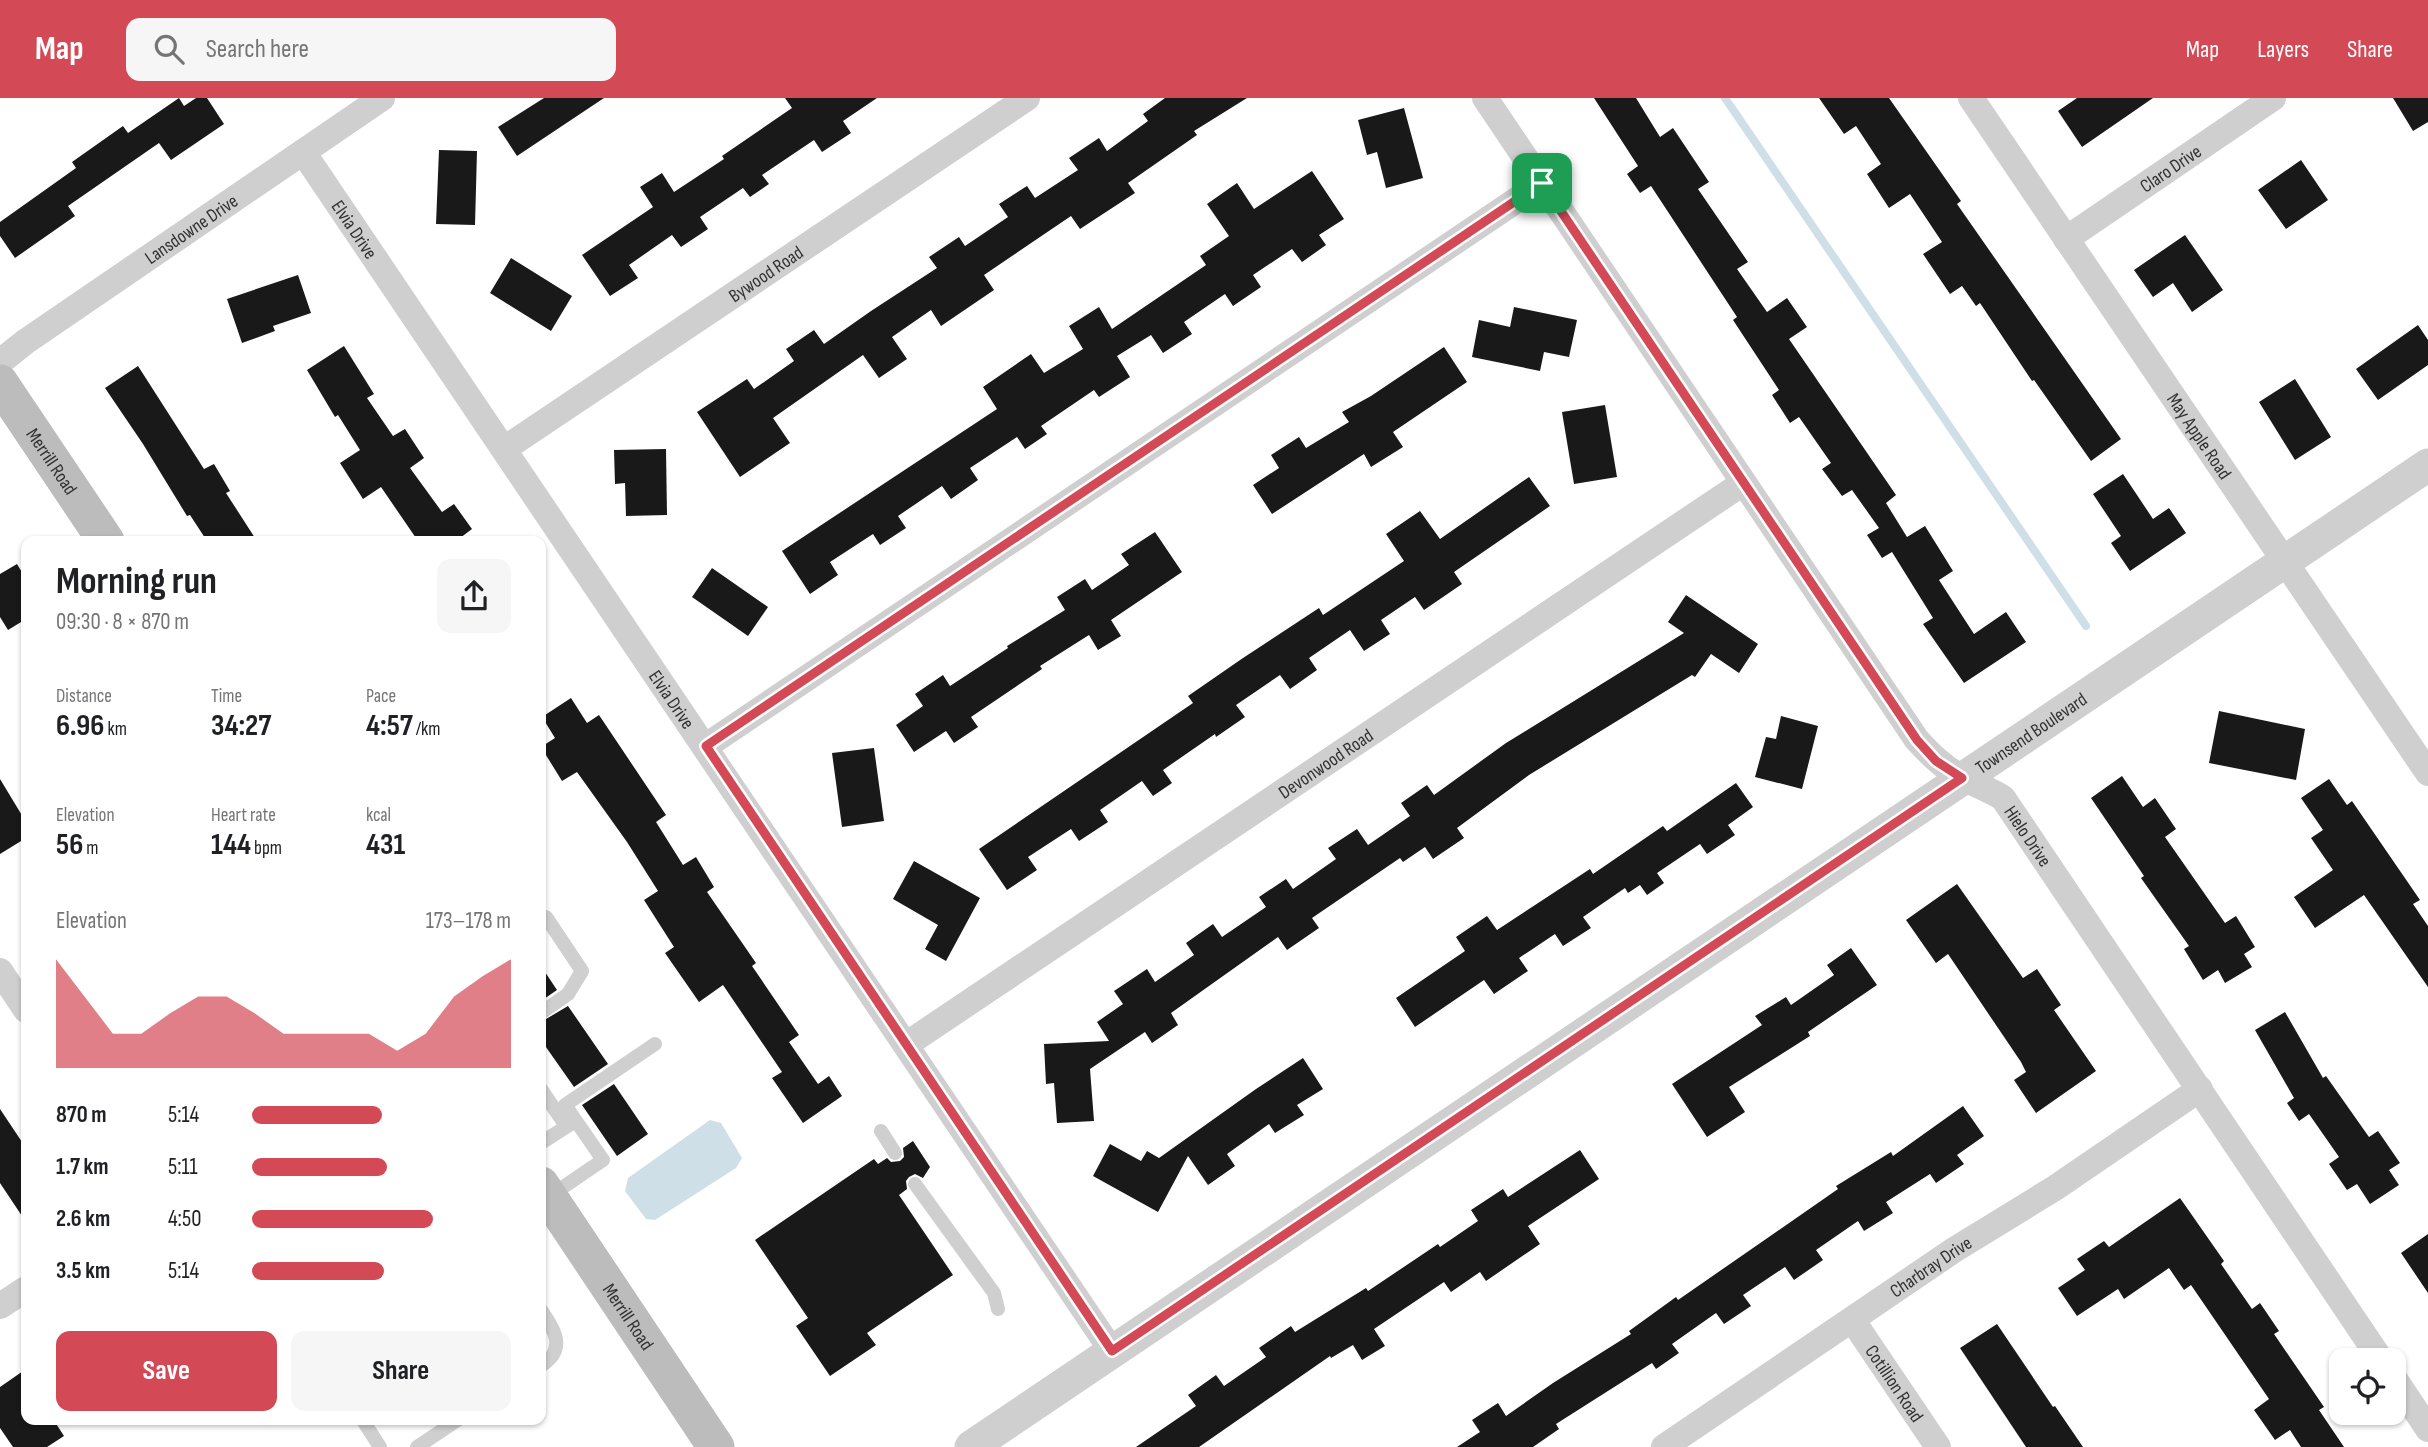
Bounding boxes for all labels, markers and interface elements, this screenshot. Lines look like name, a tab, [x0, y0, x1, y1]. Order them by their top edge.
search box	[126, 18, 616, 81]
text: Map	[35, 29, 84, 69]
icon: search	[150, 30, 188, 68]
text: Search here	[206, 34, 309, 65]
text: Map	[2186, 35, 2219, 64]
text: Layers	[2257, 35, 2309, 64]
text: Share	[2347, 35, 2393, 64]
street label: Claro Drive	[2136, 140, 2206, 198]
pin	[1512, 153, 1572, 213]
icon: arrive	[1523, 164, 1561, 202]
street label: Lansdowne Drive	[141, 190, 243, 270]
street label: Elvia Drive	[326, 196, 382, 264]
street label: Bywood Road	[725, 242, 808, 308]
street label: May Apple Road	[2161, 389, 2236, 484]
street label: Merrill Road	[21, 424, 82, 500]
text: Morning run	[56, 559, 217, 604]
button: share	[437, 559, 511, 633]
text: 09:30 · 8 × 870 m	[56, 608, 189, 636]
street label: Elvia Drive	[643, 666, 699, 734]
text: Distance	[56, 685, 112, 708]
text: Time	[211, 685, 242, 708]
text: Pace	[366, 685, 396, 708]
street label: Townsend Boulevard	[1971, 688, 2092, 780]
text: 6.96	[56, 708, 104, 744]
text: 34:27	[211, 708, 271, 744]
text: 4:57	[366, 708, 413, 744]
text: km	[104, 718, 127, 741]
text: /km	[413, 718, 441, 741]
street label: Devonwood Road	[1275, 724, 1378, 804]
street label: Hielo Drive	[1998, 802, 2056, 871]
text: Elevation	[56, 804, 115, 827]
text: Heart rate	[211, 804, 276, 827]
text: kcal	[366, 804, 391, 827]
text: 56	[56, 827, 83, 863]
text: 144	[211, 827, 251, 863]
text: 431	[366, 827, 405, 863]
text: m	[83, 837, 99, 860]
text: bpm	[251, 837, 282, 860]
text: Elevation	[56, 907, 127, 935]
text: 173–178 m	[426, 907, 511, 935]
text: 870 m	[56, 1101, 107, 1129]
text: 5:14	[168, 1101, 199, 1129]
text: 1.7 km	[56, 1153, 109, 1181]
text: 5:11	[168, 1153, 198, 1181]
text: 2.6 km	[56, 1205, 110, 1233]
text: 4:50	[168, 1205, 201, 1233]
street label: Charbray Drive	[1886, 1232, 1976, 1303]
text: 3.5 km	[56, 1257, 110, 1285]
text: 5:14	[168, 1257, 199, 1285]
street label: Merrill Road	[597, 1280, 658, 1355]
button: Save	[56, 1331, 277, 1411]
button: Share	[291, 1331, 511, 1411]
street label: Cotillion Road	[1860, 1341, 1928, 1427]
map controls	[2329, 1348, 2406, 1425]
button: locate	[2329, 1348, 2406, 1425]

